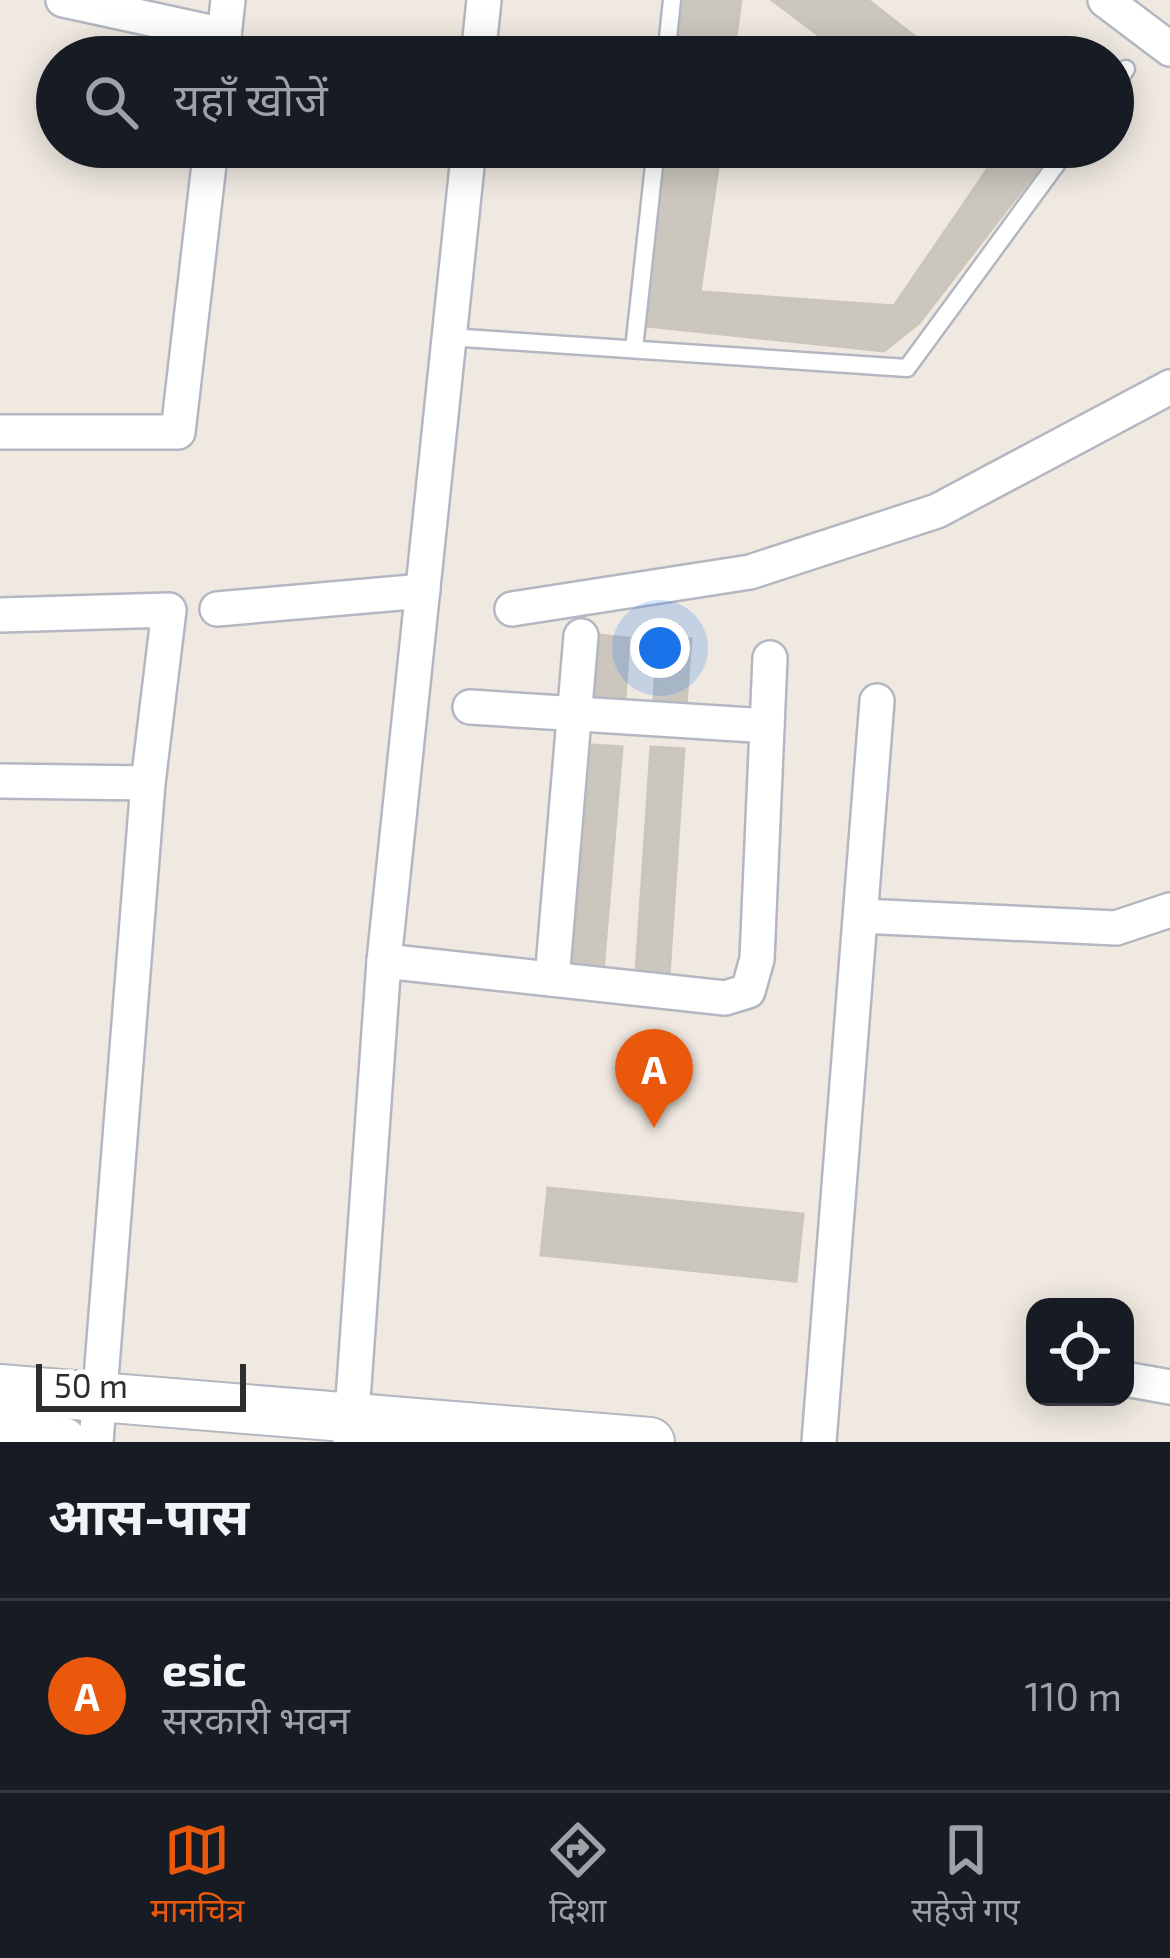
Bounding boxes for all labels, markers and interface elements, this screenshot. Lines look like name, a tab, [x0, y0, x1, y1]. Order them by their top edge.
search box	[36, 36, 1134, 168]
icon: search	[78, 69, 144, 135]
text: यहाँ खोजें	[174, 71, 328, 125]
your location	[630, 618, 690, 678]
pin: A	[615, 1029, 693, 1128]
map controls	[1026, 1298, 1134, 1406]
button: locate	[1026, 1298, 1134, 1406]
scale bar	[36, 1358, 246, 1411]
text: 50 m	[54, 1365, 128, 1405]
text: आस-पास	[48, 1484, 249, 1545]
text: esic	[162, 1641, 247, 1695]
text: A	[74, 1672, 100, 1719]
text: 110 m	[1025, 1672, 1122, 1719]
text: सरकारी भवन	[162, 1695, 350, 1742]
tab: मानचित्र	[150, 1817, 245, 1935]
tab: दिशा	[545, 1817, 611, 1935]
tab: सहेजे गए	[911, 1817, 1020, 1935]

